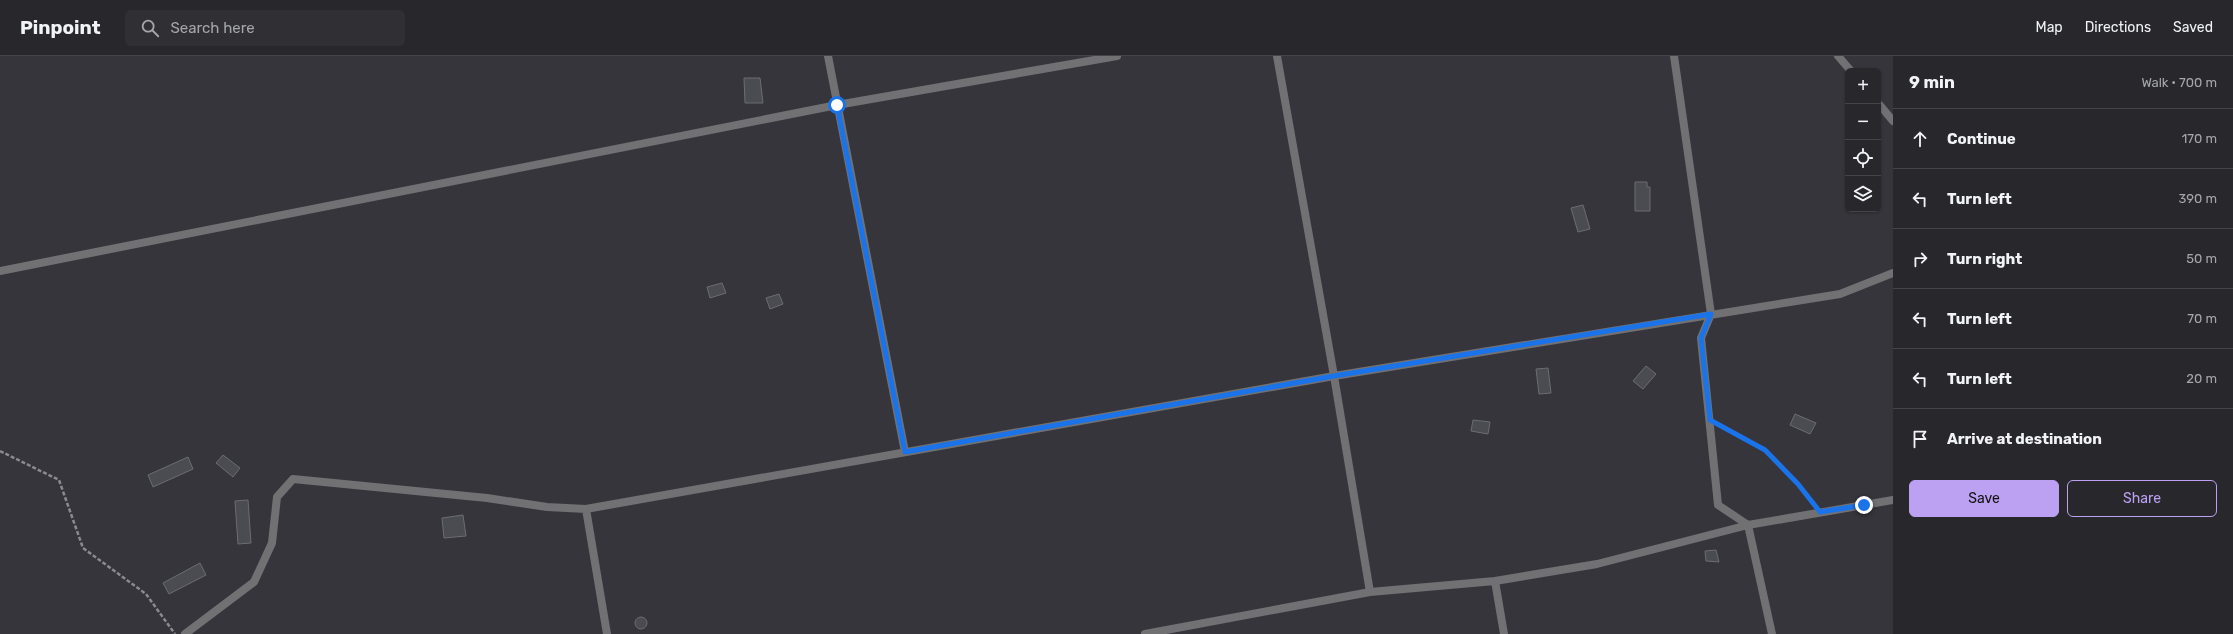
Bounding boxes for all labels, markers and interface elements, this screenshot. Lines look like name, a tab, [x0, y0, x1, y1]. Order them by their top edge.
search box	[125, 10, 405, 46]
text: Pinpoint	[20, 16, 101, 39]
icon: search	[139, 17, 161, 39]
text: Search here	[171, 19, 255, 37]
text: Map	[2036, 19, 2063, 36]
text: Directions	[2085, 19, 2151, 36]
text: Saved	[2173, 19, 2213, 36]
map controls	[1845, 68, 1881, 212]
button: +	[1845, 68, 1881, 104]
text: 9 min	[1909, 72, 1955, 92]
text: Walk · 700 m	[2141, 75, 2217, 90]
route start	[828, 96, 846, 114]
button: −	[1845, 104, 1881, 140]
icon: ahead	[1909, 128, 1931, 150]
text: Continue	[1947, 130, 2016, 148]
text: 170 m	[2182, 131, 2217, 146]
button: locate	[1845, 140, 1881, 176]
button: layers	[1845, 176, 1881, 212]
icon: left	[1909, 188, 1931, 210]
text: Turn left	[1947, 190, 2012, 208]
text: 390 m	[2178, 191, 2217, 206]
icon: right	[1909, 248, 1931, 270]
text: Turn right	[1947, 250, 2022, 268]
text: 50 m	[2186, 251, 2217, 266]
icon: left	[1909, 308, 1931, 330]
text: Turn left	[1947, 310, 2012, 328]
text: 70 m	[2187, 311, 2217, 326]
icon: left	[1909, 368, 1931, 390]
text: Turn left	[1947, 370, 2012, 388]
text: 20 m	[2186, 371, 2217, 386]
icon: arrive	[1909, 428, 1931, 450]
text: Arrive at destination	[1947, 430, 2102, 448]
button: Save	[1909, 480, 2059, 517]
button: Share	[2067, 480, 2217, 517]
route end	[1855, 496, 1873, 514]

